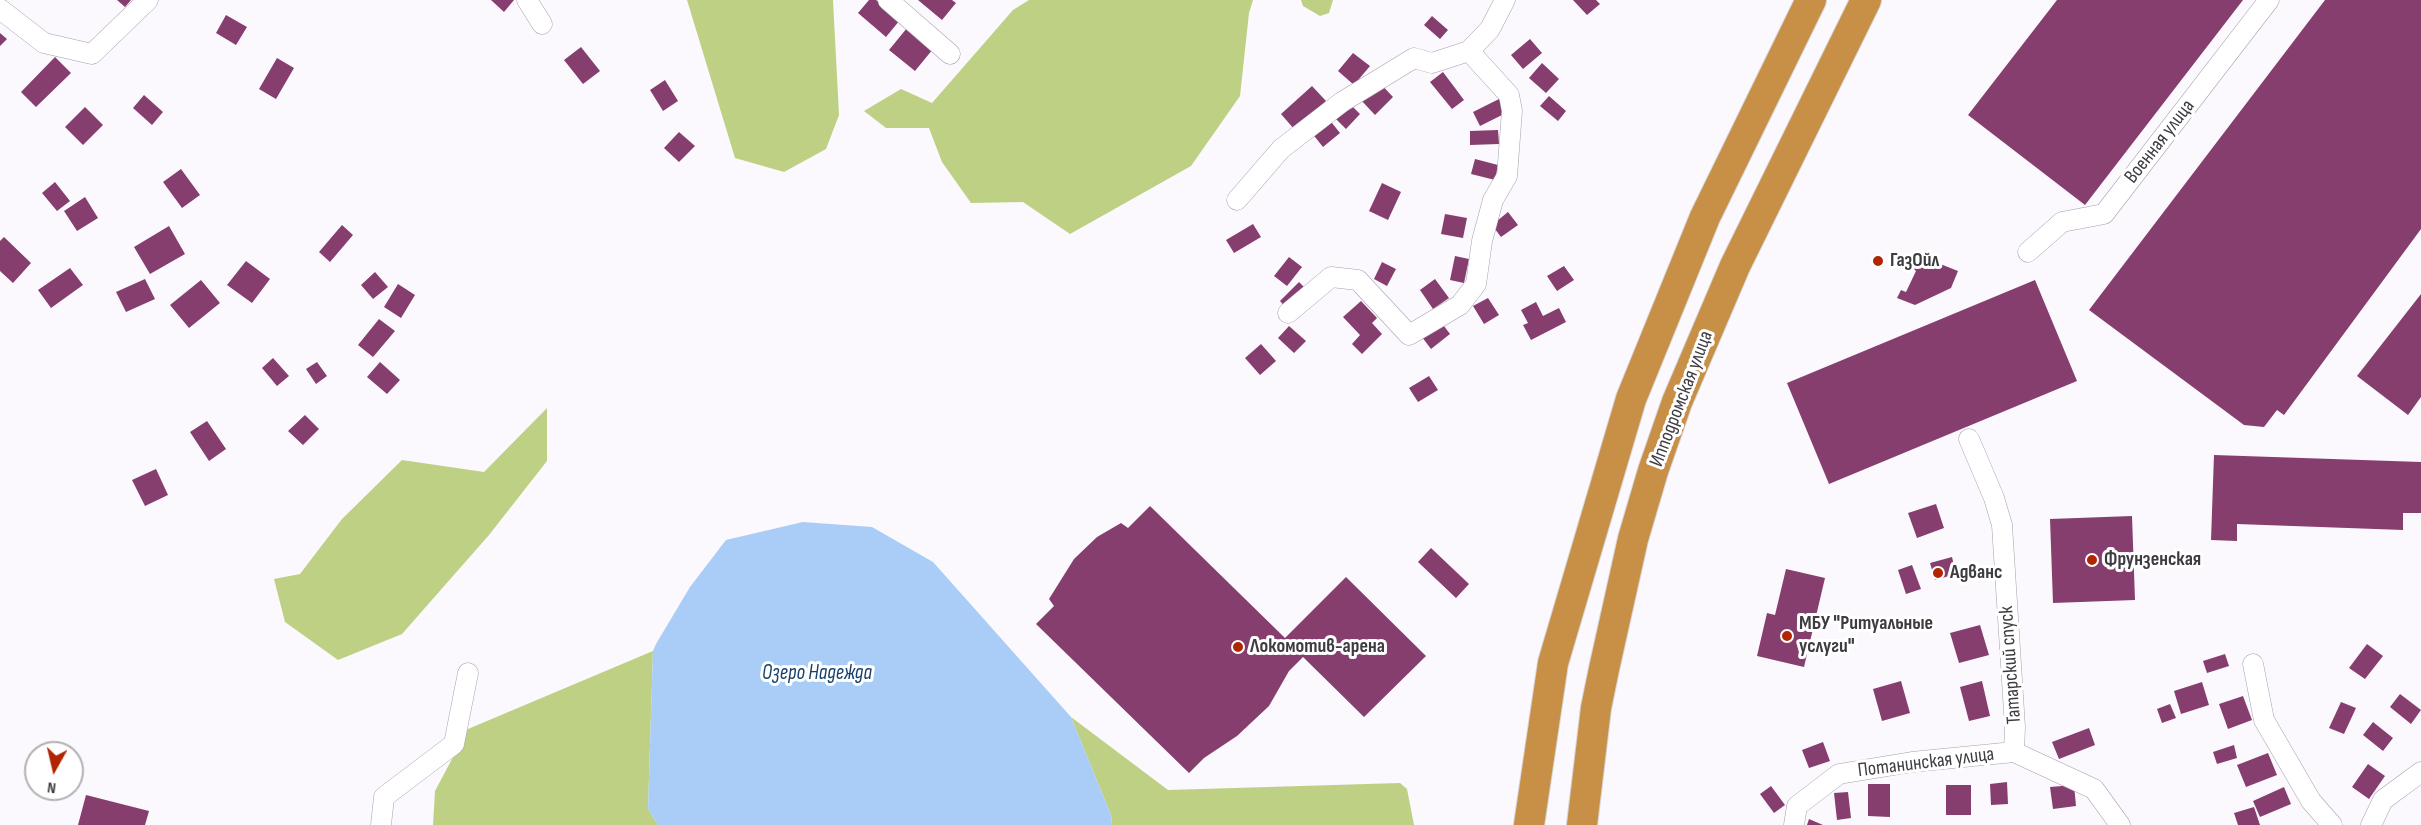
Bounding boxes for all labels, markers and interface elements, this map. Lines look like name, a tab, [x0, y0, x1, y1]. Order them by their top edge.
street label: Военная улица	[2120, 95, 2200, 189]
place label: ГазОйл	[1890, 249, 1939, 273]
marker: ГазОйл	[1871, 254, 1885, 268]
street label: Ипподромская улица	[1645, 328, 1719, 470]
place label: Фрунзенская	[2104, 548, 2201, 572]
marker: Фрунзенская	[2085, 553, 2099, 567]
place label: Адванс	[1950, 561, 2002, 585]
marker: Адванс	[1931, 566, 1945, 580]
street label: Татарский спуск	[1995, 605, 2027, 725]
place label: МБУ "Ритуальные услуги"	[1799, 612, 1933, 659]
marker: МБУ "Ритуальные услуги"	[1780, 629, 1794, 643]
place label: Локомотив-арена	[1250, 635, 1385, 659]
marker: Локомотив-арена	[1231, 640, 1245, 654]
water label: Озеро Надежда	[762, 661, 872, 687]
north arrow	[24, 741, 84, 801]
street label: Потанинская улица	[1856, 743, 1996, 783]
text: N	[46, 777, 57, 797]

